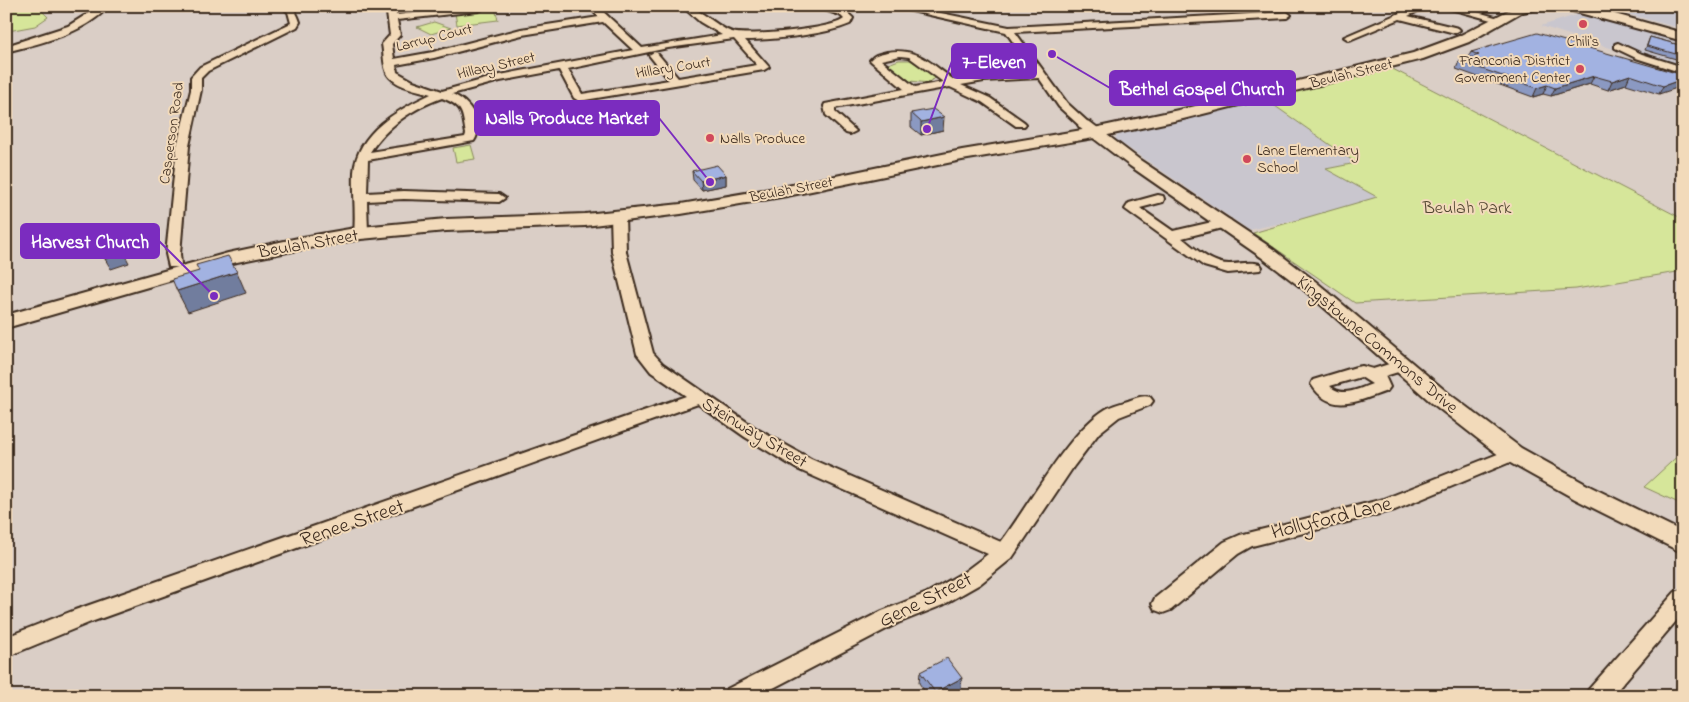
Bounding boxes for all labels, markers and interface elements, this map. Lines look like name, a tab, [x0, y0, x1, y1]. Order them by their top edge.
street label: Larrup Court	[394, 18, 475, 58]
marker: Chili's	[1577, 18, 1589, 30]
place label: Chili's	[1567, 31, 1599, 53]
callout: 7-Eleven	[952, 44, 1036, 78]
street label: Hillary Street	[455, 46, 537, 87]
text: 7-Eleven	[962, 50, 1026, 77]
place label: Franconia District Government Center	[1454, 50, 1570, 89]
street label: Hillary Court	[634, 51, 712, 86]
street label: Beulah Street	[1307, 53, 1395, 95]
marker: Franconia District Government Center	[1574, 63, 1586, 75]
callout: Bethel Gospel Church	[1110, 71, 1295, 105]
text: Bethel Gospel Church	[1118, 77, 1285, 104]
street label: Casperson Road	[154, 80, 190, 186]
callout: Nalls Produce Market	[475, 101, 659, 135]
text: Nalls Produce Market	[485, 106, 649, 133]
place label: Nalls Produce	[720, 128, 806, 150]
marker: Nalls Produce	[704, 132, 716, 144]
place label: Lane Elementary School	[1257, 140, 1359, 179]
marker: Lane Elementary School	[1241, 153, 1253, 165]
street label: Beulah Street	[747, 171, 835, 209]
park label: Beulah Park	[1422, 196, 1511, 222]
street label: Beulah Street	[255, 223, 361, 267]
callout: Harvest Church	[21, 224, 159, 258]
text: Harvest Church	[31, 230, 149, 257]
street label: Kingstowne Commons Drive	[1290, 270, 1464, 422]
street label: Steinway Street	[696, 392, 812, 476]
street label: Hollyford Lane	[1268, 489, 1396, 550]
street label: Renee Street	[297, 492, 409, 556]
street label: Gene Street	[874, 565, 978, 636]

